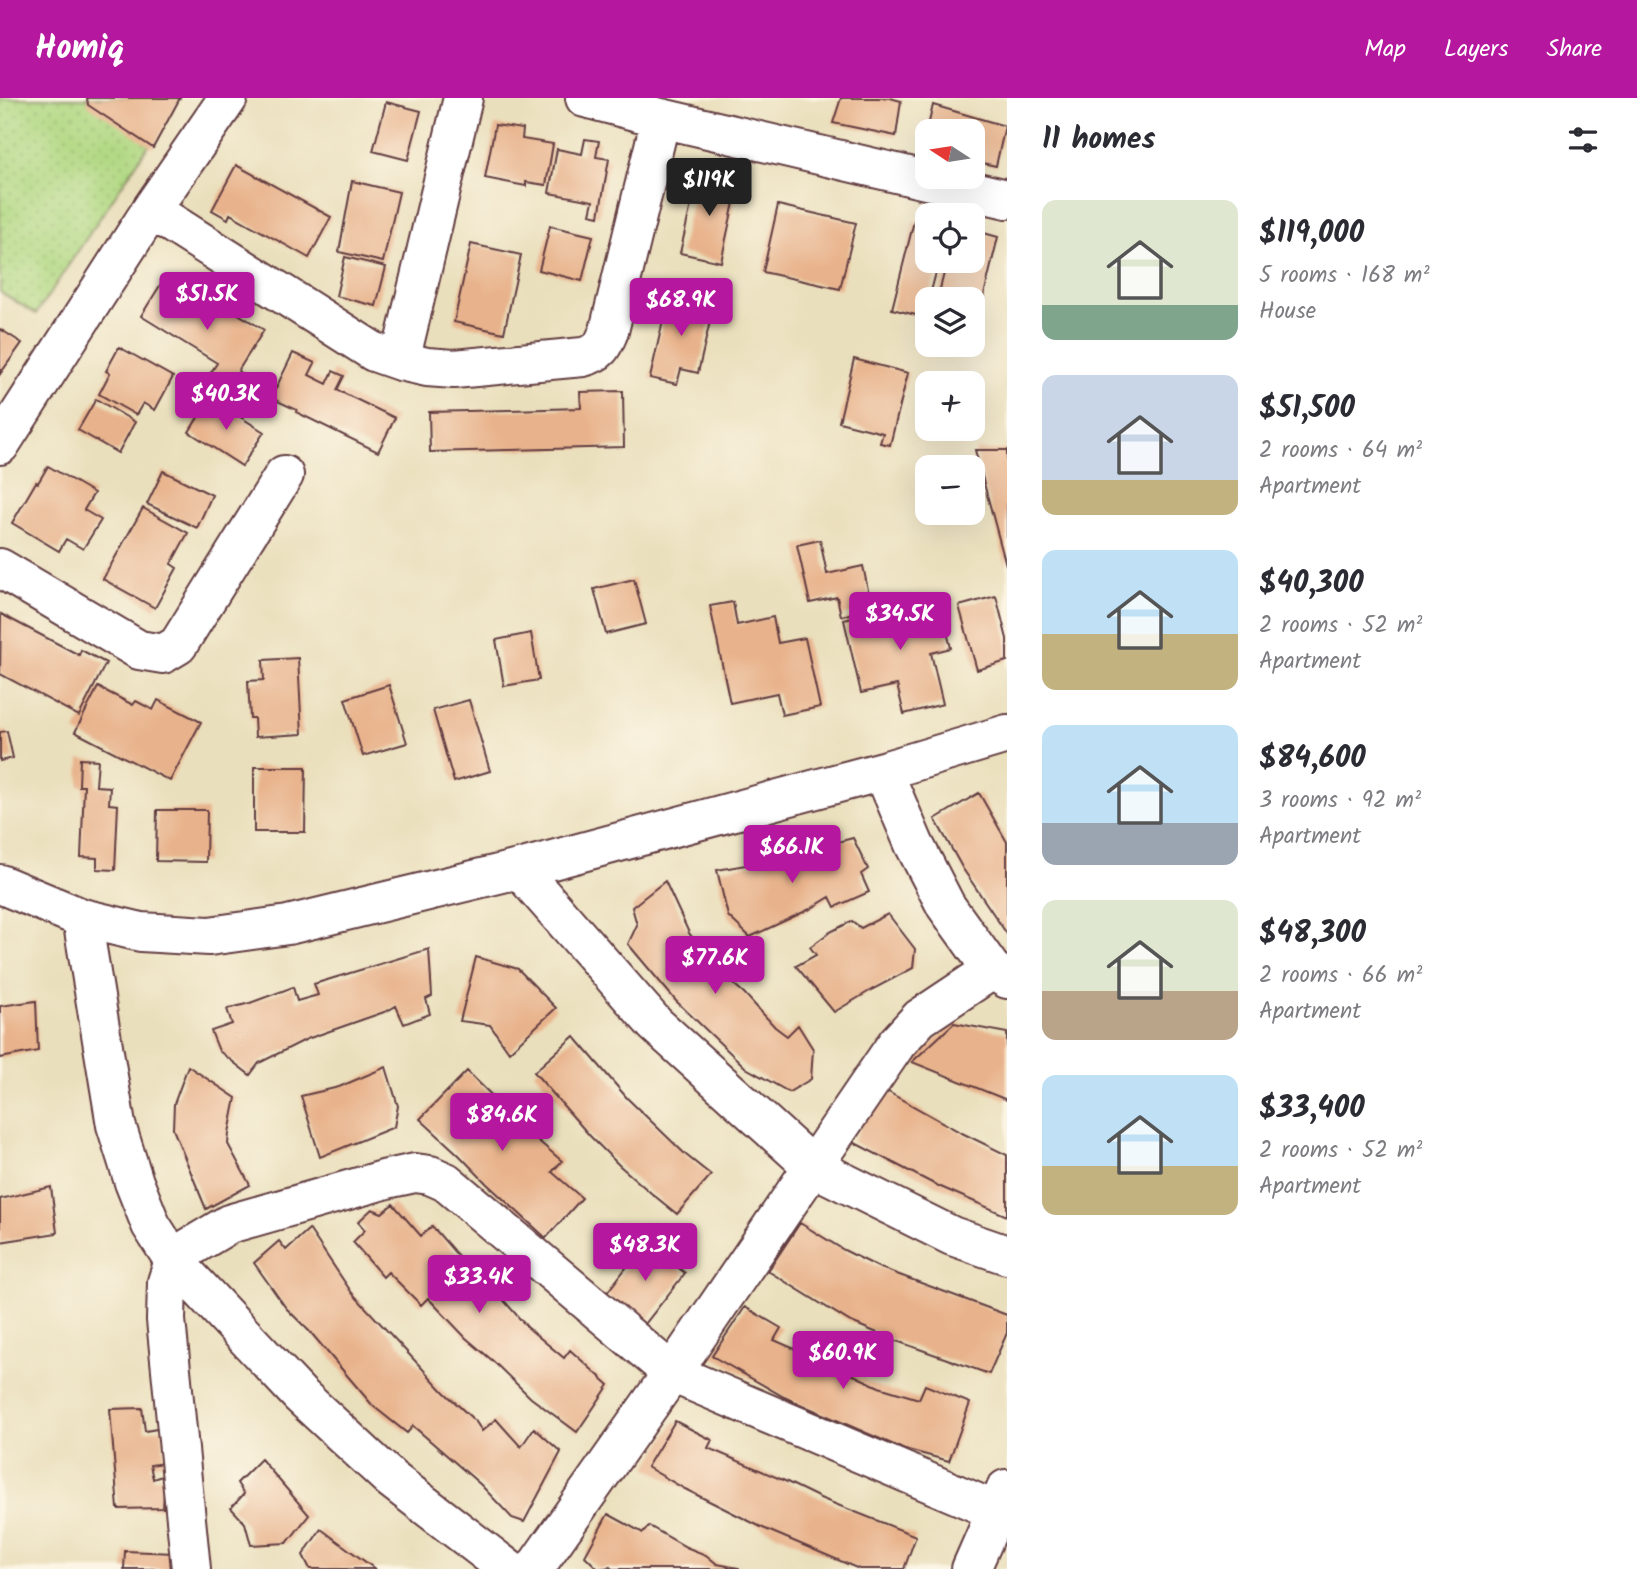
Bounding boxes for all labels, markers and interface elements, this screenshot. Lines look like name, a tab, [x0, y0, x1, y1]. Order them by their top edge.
text: Homiq	[35, 23, 124, 76]
text: Map	[1364, 30, 1406, 69]
text: Layers	[1444, 30, 1508, 69]
text: Share	[1546, 30, 1602, 69]
text: 11 homes	[1042, 116, 1155, 164]
north arrow	[915, 119, 985, 189]
map controls	[915, 119, 985, 525]
icon: filters	[1564, 121, 1602, 159]
pin: $119K	[660, 158, 758, 218]
text: $119K	[683, 163, 736, 199]
button: locate	[915, 203, 985, 273]
text: $119,000	[1259, 210, 1364, 258]
icon: home	[1098, 228, 1182, 312]
text: 5 rooms · 168 m²	[1259, 258, 1430, 294]
pin: $51.5K	[150, 272, 264, 332]
text: $51.5K	[175, 277, 239, 313]
pin: $68.9K	[624, 278, 738, 338]
text: $68.9K	[646, 283, 716, 319]
button: layers	[915, 287, 985, 357]
text: House	[1259, 294, 1316, 330]
button: +	[915, 371, 985, 441]
pin: $40.3K	[169, 372, 283, 432]
text: $40.3K	[191, 377, 261, 413]
text: $51,500	[1259, 385, 1355, 433]
icon: home	[1098, 403, 1182, 487]
text: 2 rooms · 64 m²	[1259, 433, 1422, 469]
button: −	[915, 455, 985, 525]
text: Apartment	[1259, 469, 1361, 505]
text: $40,300	[1259, 560, 1364, 608]
icon: home	[1098, 578, 1182, 662]
pin: $34.5K	[843, 592, 957, 652]
text: $34.5K	[865, 597, 935, 633]
text: 2 rooms · 52 m²	[1259, 608, 1422, 644]
text: Apartment	[1259, 644, 1361, 680]
text: $84,600	[1259, 735, 1366, 783]
icon: home	[1098, 753, 1182, 837]
text: 3 rooms · 92 m²	[1259, 783, 1421, 819]
text: Apartment	[1259, 819, 1361, 855]
pin: $66.1K	[735, 826, 849, 885]
text: $66.1K	[760, 830, 824, 866]
text: $48,300	[1259, 910, 1366, 958]
icon: home	[1098, 928, 1182, 1012]
pin: $77.6K	[658, 936, 772, 996]
text: $77.6K	[681, 941, 749, 977]
text: 2 rooms · 66 m²	[1259, 958, 1422, 994]
text: Apartment	[1259, 994, 1361, 1030]
text: $33,400	[1259, 1085, 1365, 1133]
pin: $84.6K	[445, 1094, 559, 1153]
text: $84.6K	[466, 1098, 538, 1134]
icon: home	[1098, 1103, 1182, 1187]
text: 2 rooms · 52 m²	[1259, 1133, 1422, 1169]
text: Apartment	[1259, 1169, 1361, 1205]
pin: $48.3K	[588, 1224, 702, 1283]
text: $48.3K	[609, 1228, 681, 1264]
pin: $33.4K	[422, 1256, 536, 1315]
text: $33.4K	[444, 1260, 514, 1296]
pin: $60.9K	[786, 1332, 900, 1391]
text: $60.9K	[809, 1336, 877, 1372]

